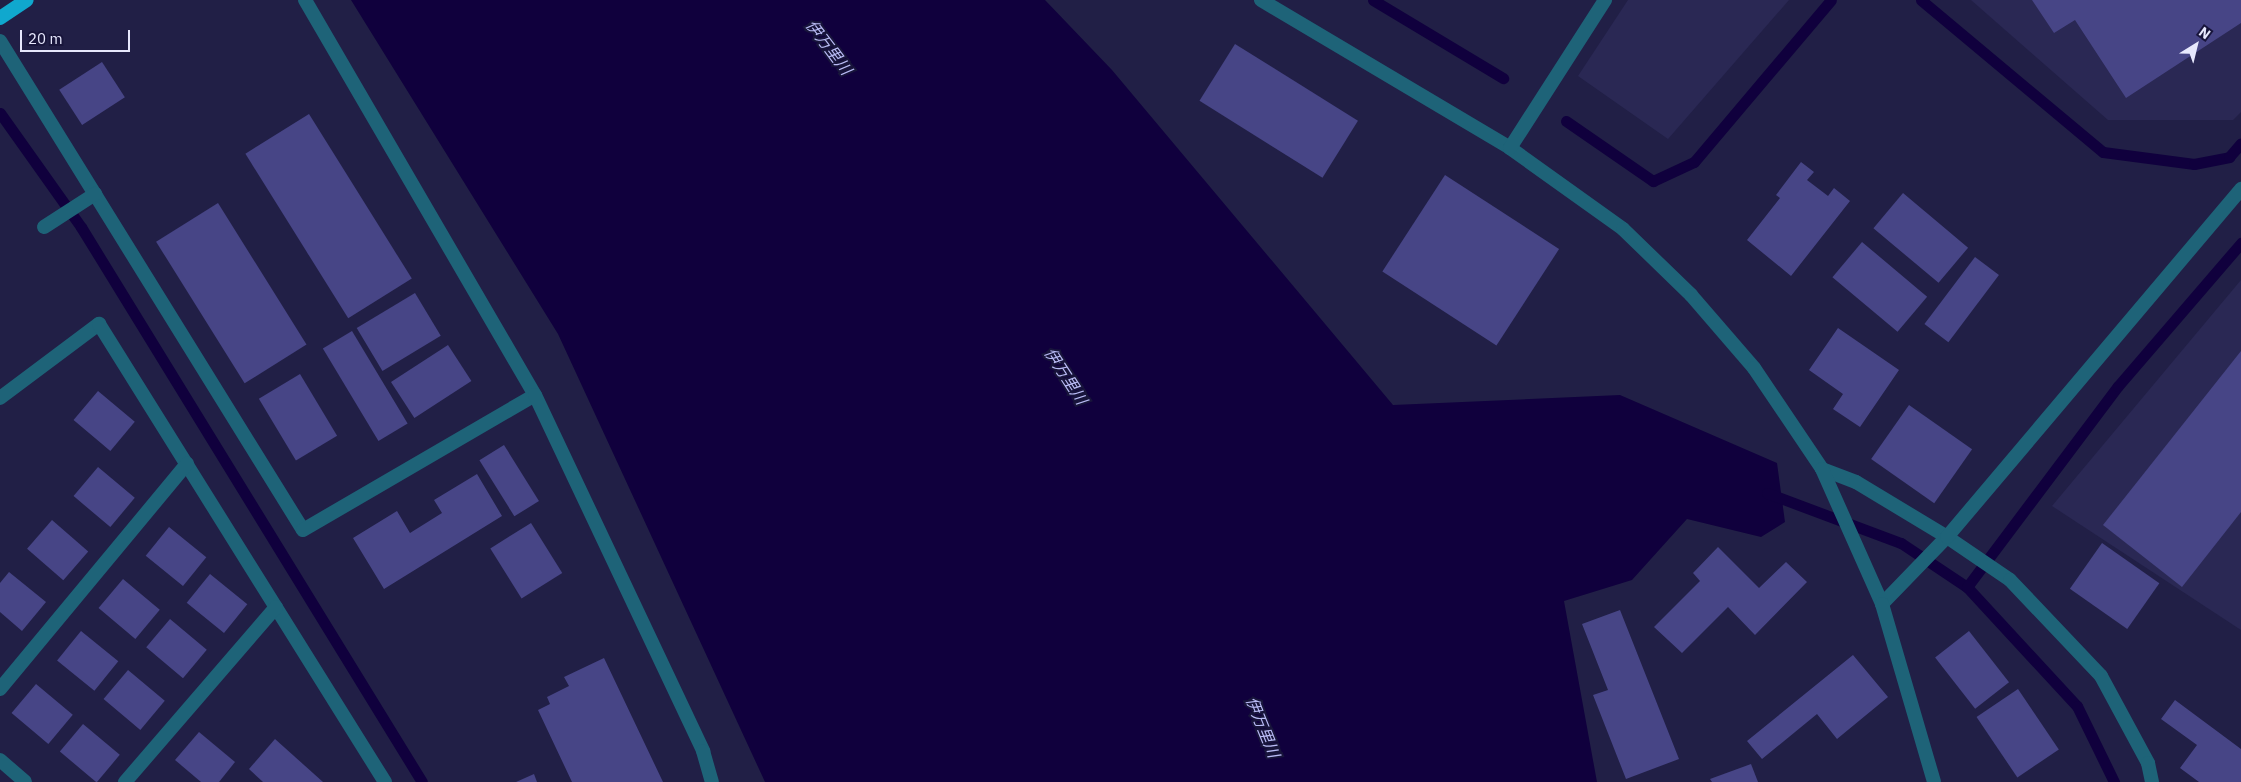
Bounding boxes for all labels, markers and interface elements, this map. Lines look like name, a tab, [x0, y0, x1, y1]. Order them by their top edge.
water label: 伊万里川	[802, 16, 856, 78]
scale bar	[22, 20, 132, 52]
north arrow	[2171, 20, 2221, 70]
text: N	[2195, 23, 2214, 43]
text: 20 m	[28, 29, 63, 48]
water label: 伊万里川	[1041, 344, 1091, 408]
water label: 伊万里川	[1242, 694, 1284, 760]

